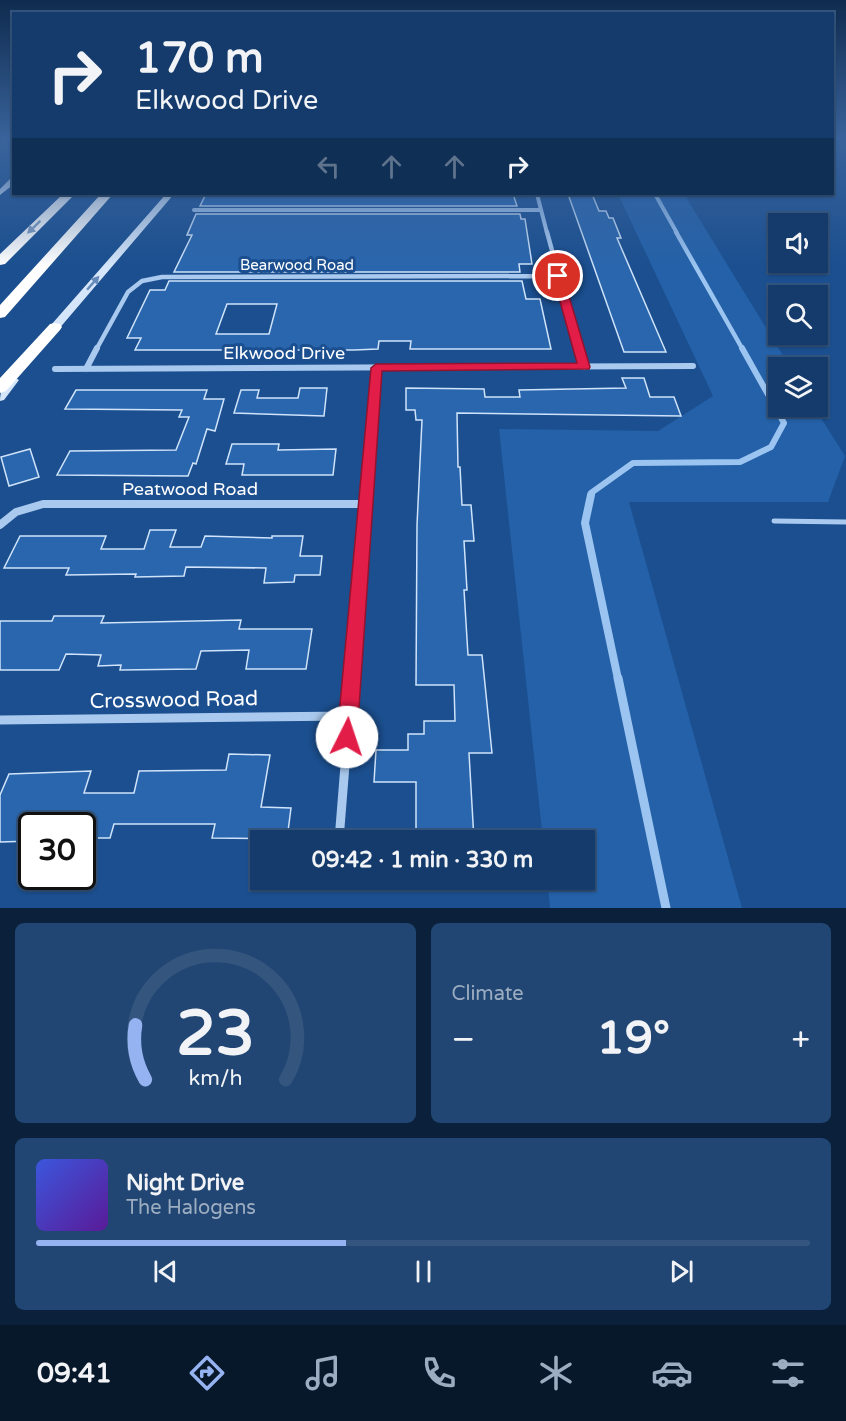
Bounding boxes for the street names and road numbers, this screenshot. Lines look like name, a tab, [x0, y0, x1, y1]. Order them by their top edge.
street label: Bearwood Road	[240, 256, 354, 274]
street label: Elkwood Drive	[223, 342, 345, 364]
street label: Peatwood Road	[122, 478, 258, 500]
street label: Crosswood Road	[90, 686, 258, 714]

